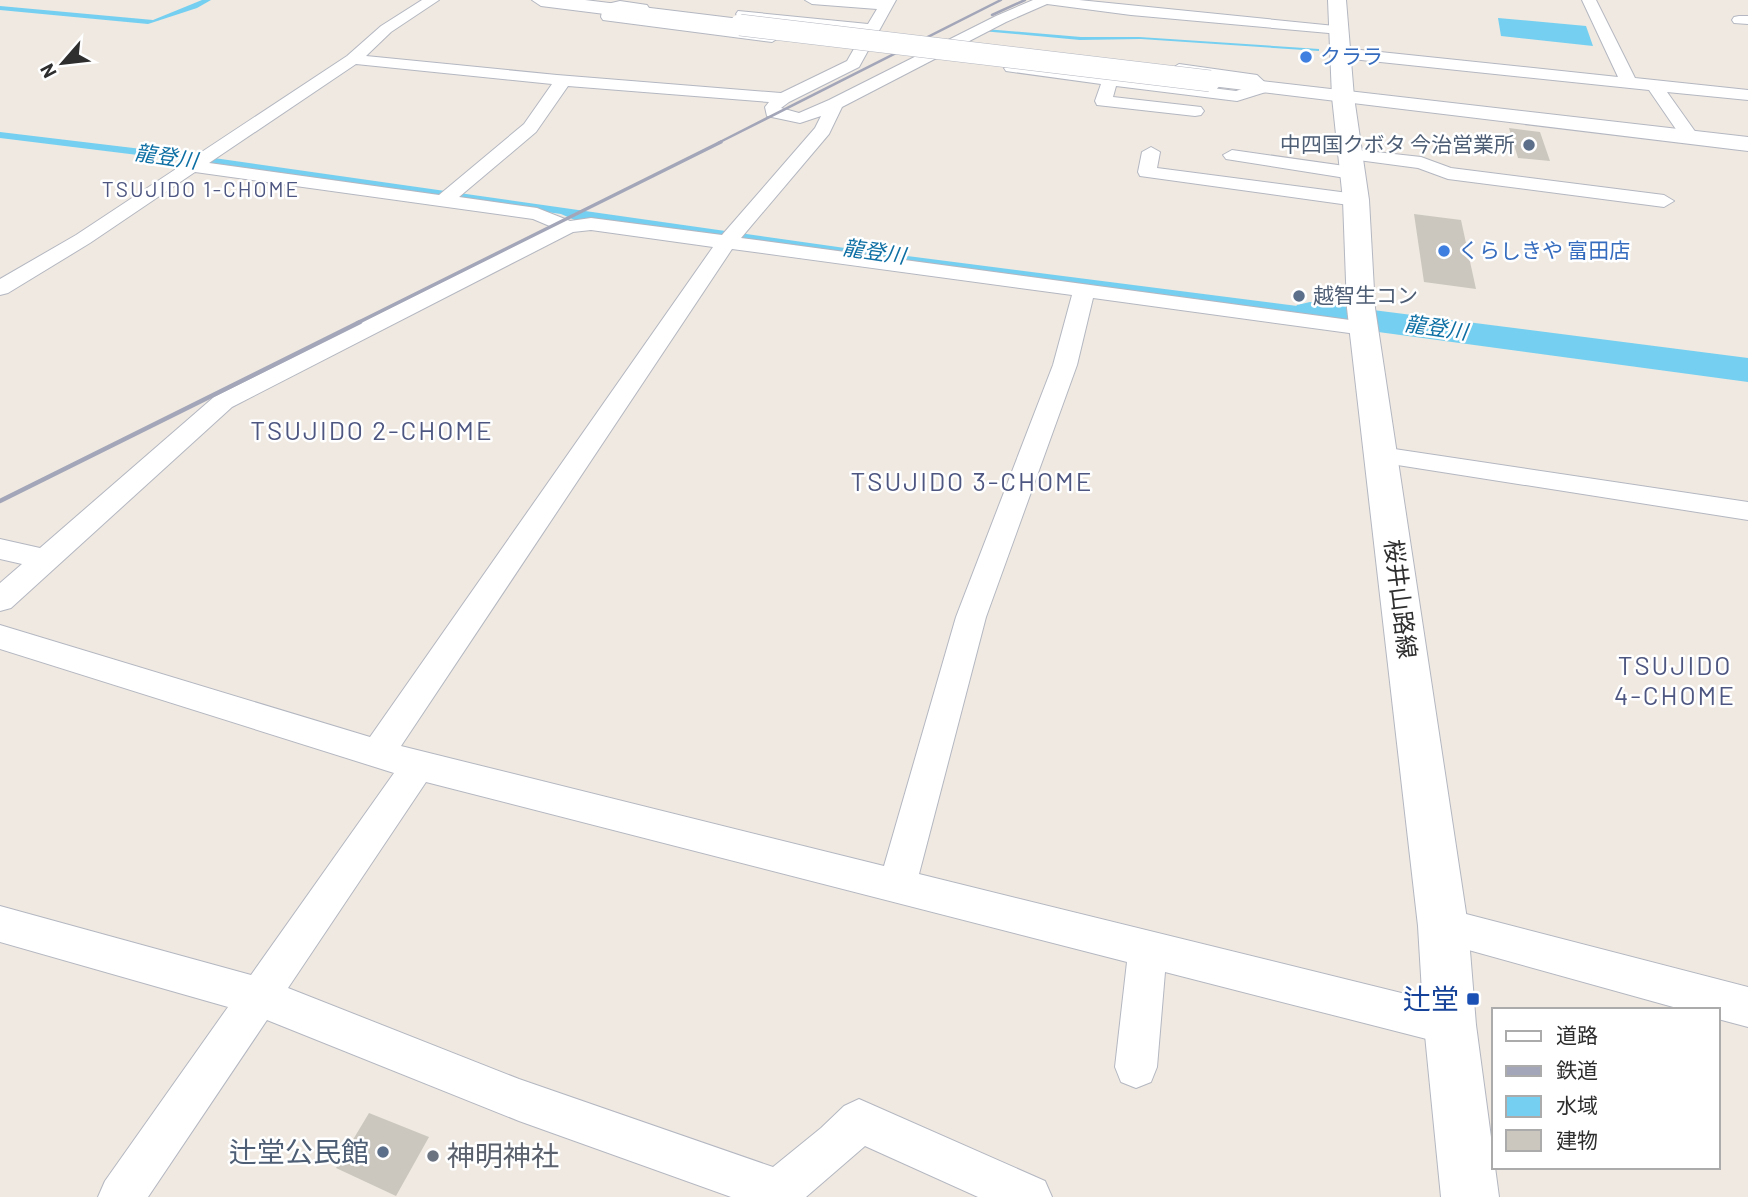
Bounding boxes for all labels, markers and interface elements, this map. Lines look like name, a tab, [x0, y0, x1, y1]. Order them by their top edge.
north arrow	[28, 28, 98, 98]
place label: クララ	[1320, 43, 1383, 68]
marker: クララ	[1298, 49, 1314, 65]
text: N	[34, 60, 61, 82]
place label: 中四国クボタ 今治営業所	[1280, 131, 1515, 156]
marker: 中四国クボタ 今治営業所	[1521, 137, 1537, 153]
water label: 龍登川	[133, 139, 201, 173]
district label: TSUJIDO 1-CHOME	[102, 176, 300, 201]
water label: 龍登川	[841, 234, 909, 268]
place label: くらしきや 富田店	[1458, 237, 1630, 262]
marker: くらしきや 富田店	[1436, 243, 1452, 259]
place label: 越智生コン	[1313, 282, 1418, 307]
marker: 越智生コン	[1291, 288, 1307, 304]
water label: 龍登川	[1403, 310, 1471, 344]
district label: TSUJIDO 2-CHOME	[250, 414, 494, 445]
district label: TSUJIDO 3-CHOME	[851, 465, 1093, 496]
street label: 桜井山路線	[1380, 537, 1423, 660]
district label: TSUJIDO 4-CHOME	[1614, 649, 1736, 710]
place label: 辻堂	[1403, 981, 1459, 1015]
marker: 辻堂	[1465, 991, 1481, 1007]
legend	[1492, 1008, 1720, 1169]
text: 道路	[1556, 1022, 1598, 1047]
text: 鉄道	[1556, 1057, 1598, 1082]
text: 水域	[1556, 1092, 1598, 1117]
text: 建物	[1556, 1127, 1598, 1152]
place label: 辻堂公民館	[229, 1134, 369, 1168]
place label: 神明神社	[447, 1138, 559, 1172]
marker: 辻堂公民館	[375, 1144, 391, 1160]
marker: 神明神社	[425, 1148, 441, 1164]

